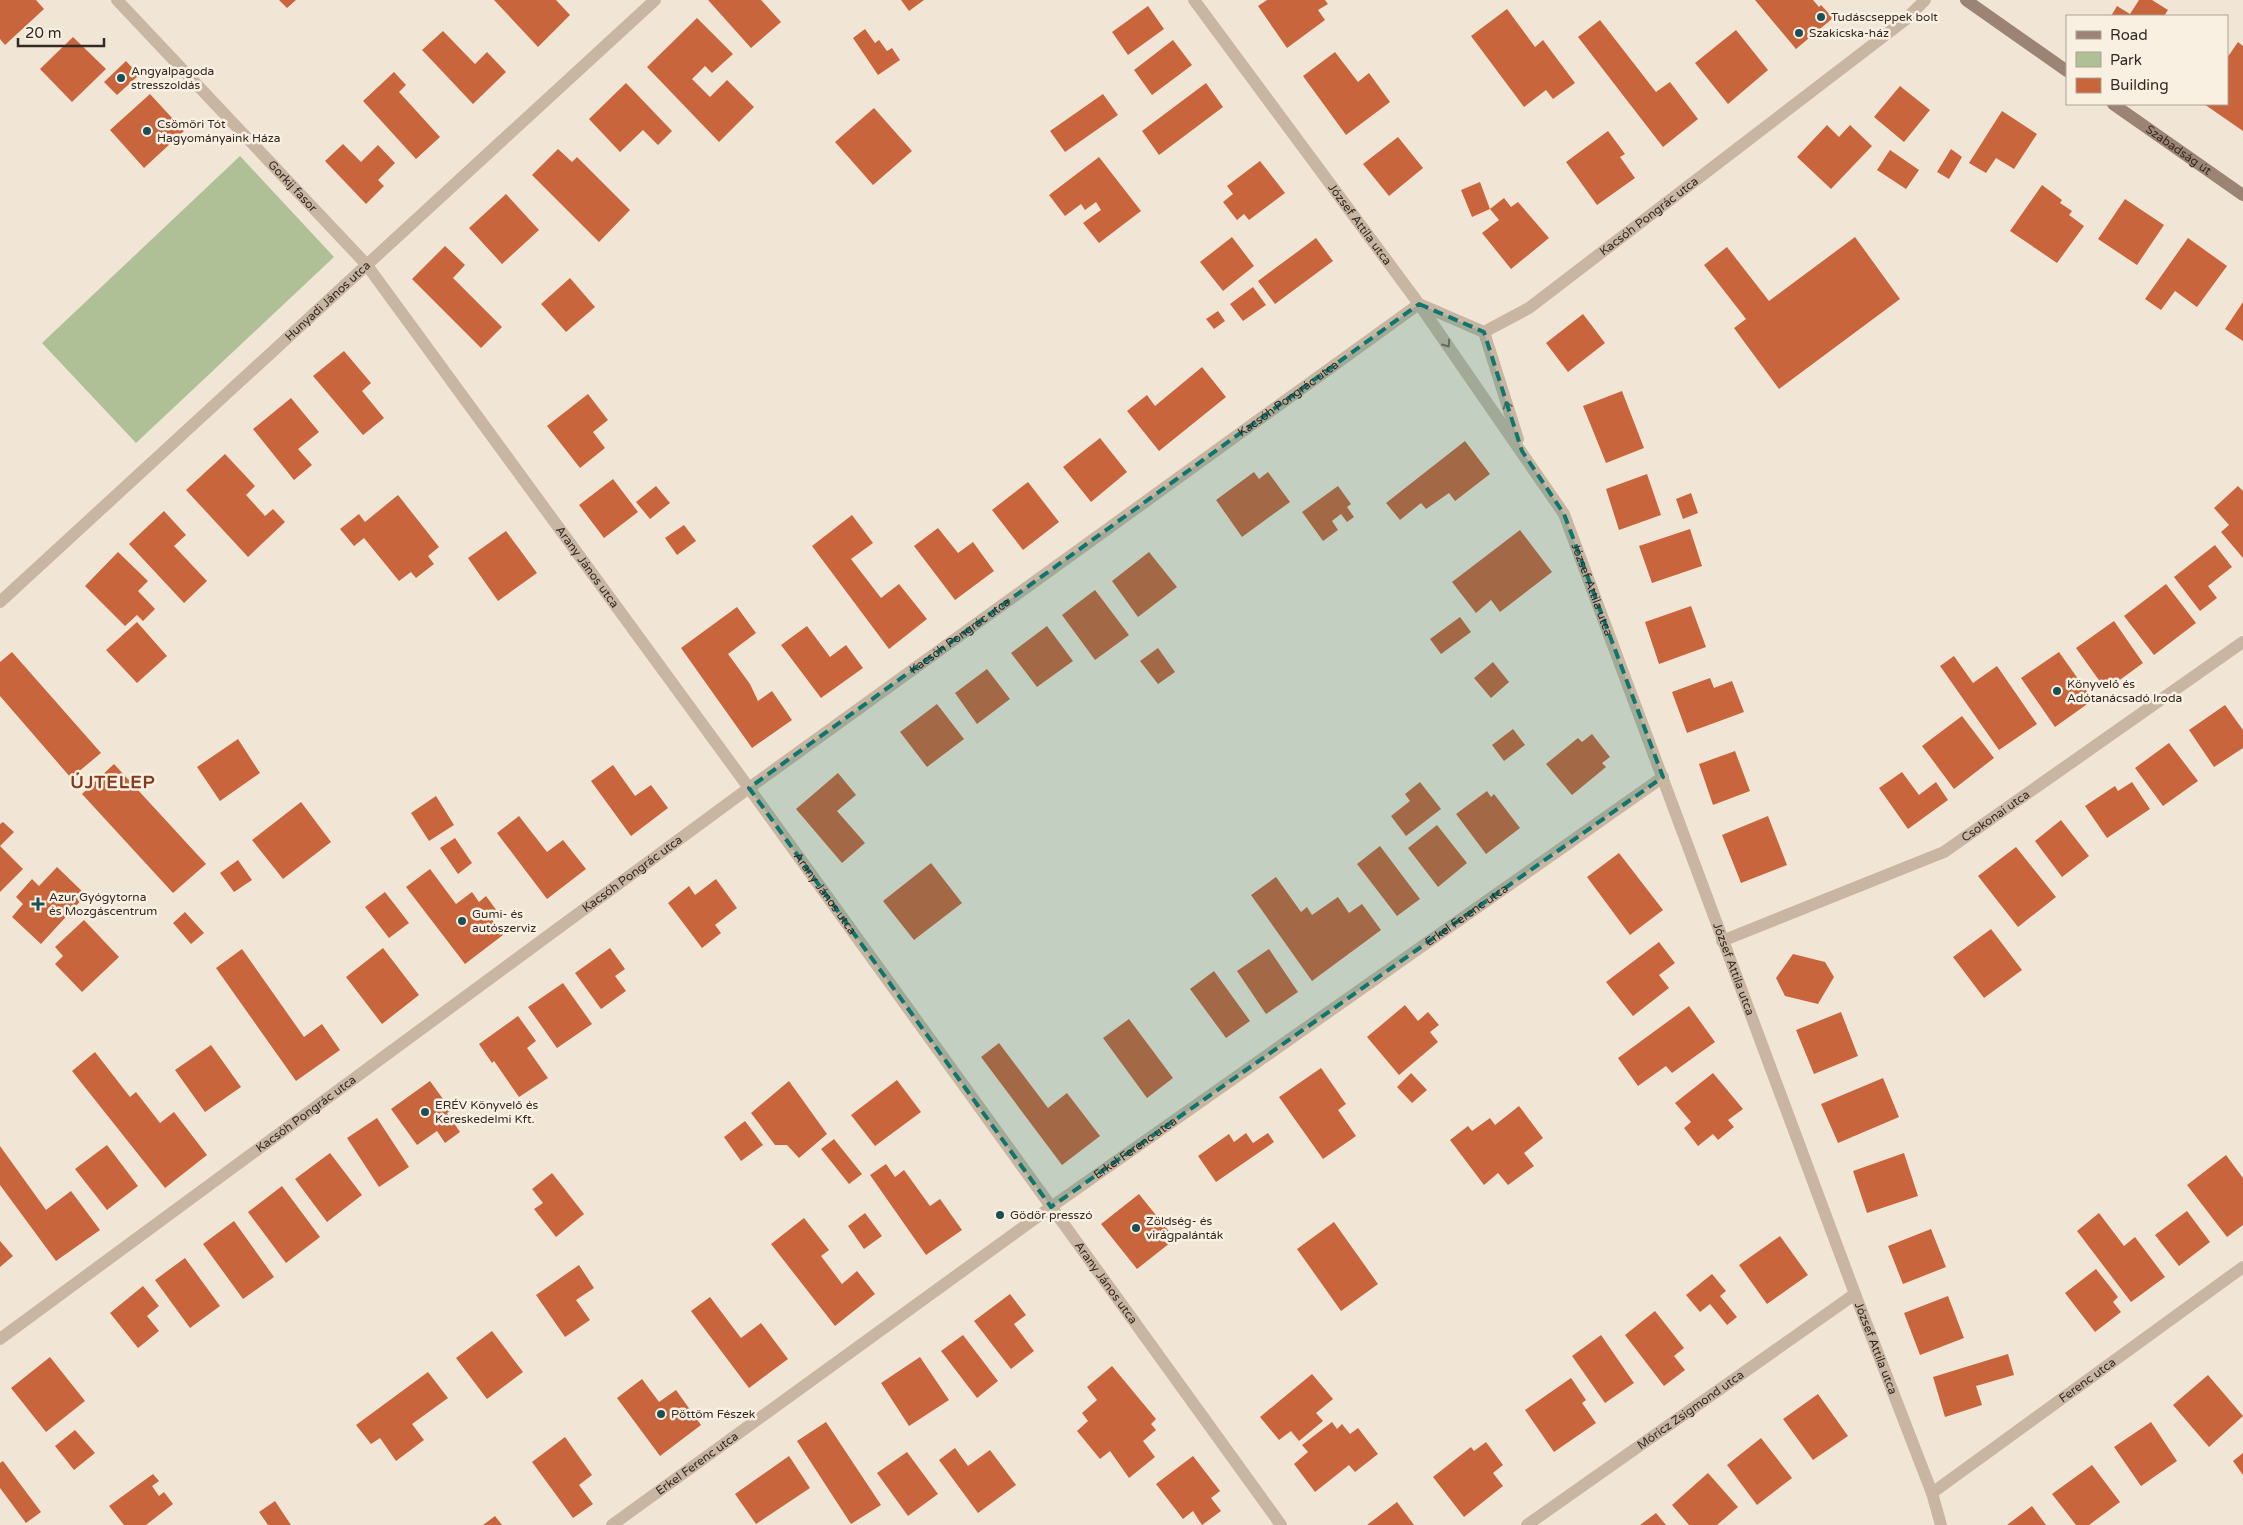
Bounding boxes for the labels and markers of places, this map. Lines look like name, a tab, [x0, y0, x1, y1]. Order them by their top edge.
place label: Tudáscseppek bolt	[1831, 10, 1938, 24]
marker: Tudáscseppek bolt	[1815, 11, 1827, 23]
place label: Szakicska-ház	[1809, 26, 1889, 40]
marker: Szakicska-ház	[1793, 27, 1805, 39]
place label: Angyalpagoda stresszoldás	[131, 64, 214, 92]
marker: Angyalpagoda stresszoldás	[115, 72, 127, 84]
place label: Csömöri Tót Hagyományaink Háza	[157, 117, 281, 145]
marker: Csömöri Tót Hagyományaink Háza	[141, 125, 153, 137]
place label: Könyvelő és Adótanácsadó Iroda	[2067, 677, 2182, 705]
marker: Könyvelő és Adótanácsadó Iroda	[2051, 685, 2063, 697]
place label: Azur Gyógytorna és Mozgáscentrum	[49, 890, 157, 918]
marker: Azur Gyógytorna és Mozgáscentrum	[31, 897, 45, 911]
place label: Gumi- és autószerviz	[472, 907, 536, 935]
marker: Gumi- és autószerviz	[456, 915, 468, 927]
place label: ERÉV Könyvelő és Kereskedelmi Kft.	[435, 1098, 539, 1126]
marker: ERÉV Könyvelő és Kereskedelmi Kft.	[419, 1106, 431, 1118]
place label: Gödör presszó	[1010, 1208, 1093, 1222]
marker: Gödör presszó	[994, 1209, 1006, 1221]
place label: Zöldség- és virágpalánták	[1146, 1214, 1224, 1242]
marker: Zöldség- és virágpalánták	[1130, 1222, 1142, 1234]
place label: Pöttöm Fészek	[671, 1407, 756, 1421]
marker: Pöttöm Fészek	[655, 1408, 667, 1420]

